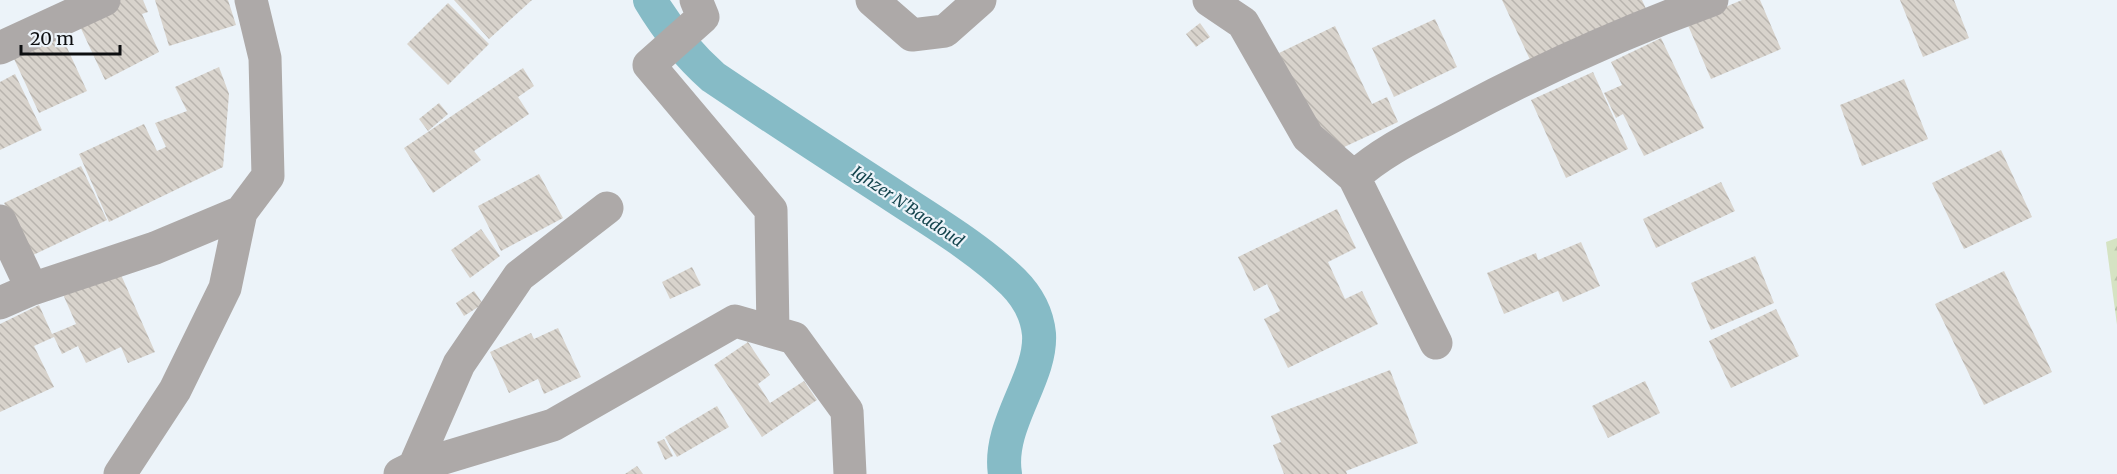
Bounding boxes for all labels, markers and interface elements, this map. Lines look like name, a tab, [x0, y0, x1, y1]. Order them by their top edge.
scale bar	[21, 18, 120, 56]
text: 20 m	[30, 27, 74, 50]
water label: Ighzer N'Baadoud	[848, 161, 968, 251]

